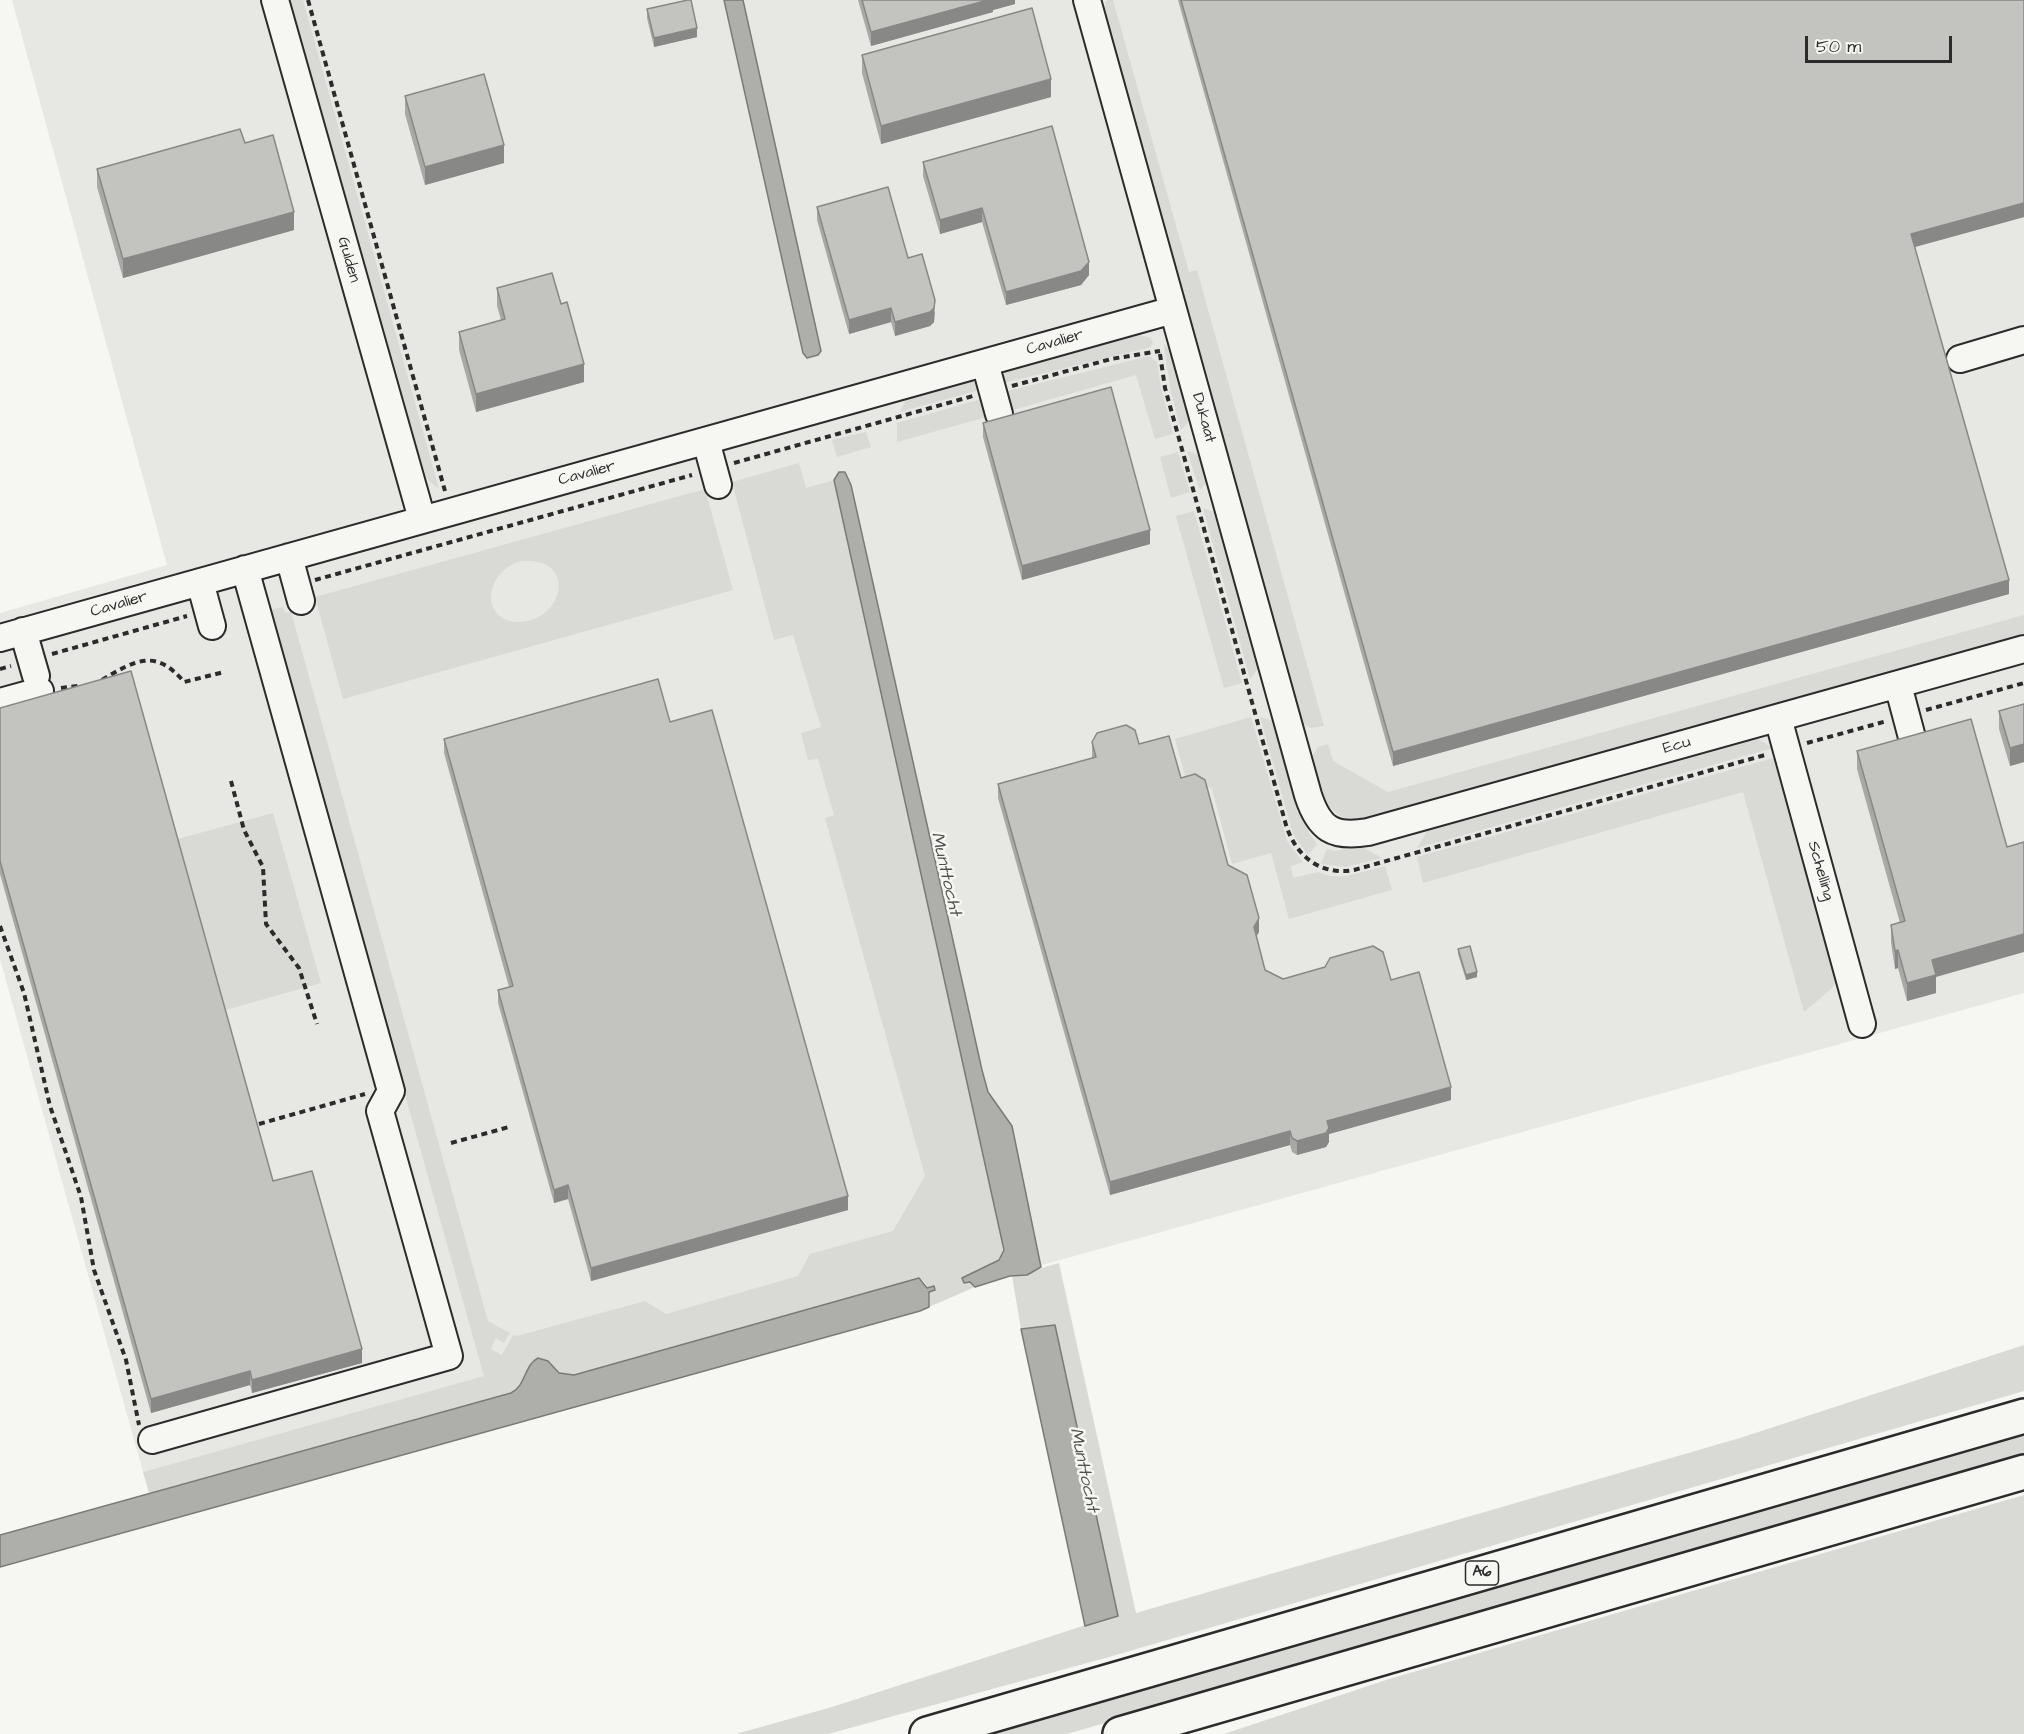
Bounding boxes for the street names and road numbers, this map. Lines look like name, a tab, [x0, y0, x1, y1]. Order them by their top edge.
street label: Gulden	[332, 235, 364, 285]
street label: Cavalier	[1024, 326, 1086, 360]
street label: Dukaat	[1187, 391, 1219, 445]
street label: Cavalier	[556, 457, 618, 491]
street label: Cavalier	[88, 588, 150, 622]
street label: Ecu	[1661, 733, 1693, 759]
street label: Schelling	[1802, 839, 1838, 903]
road number: A6	[1466, 1561, 1498, 1585]

